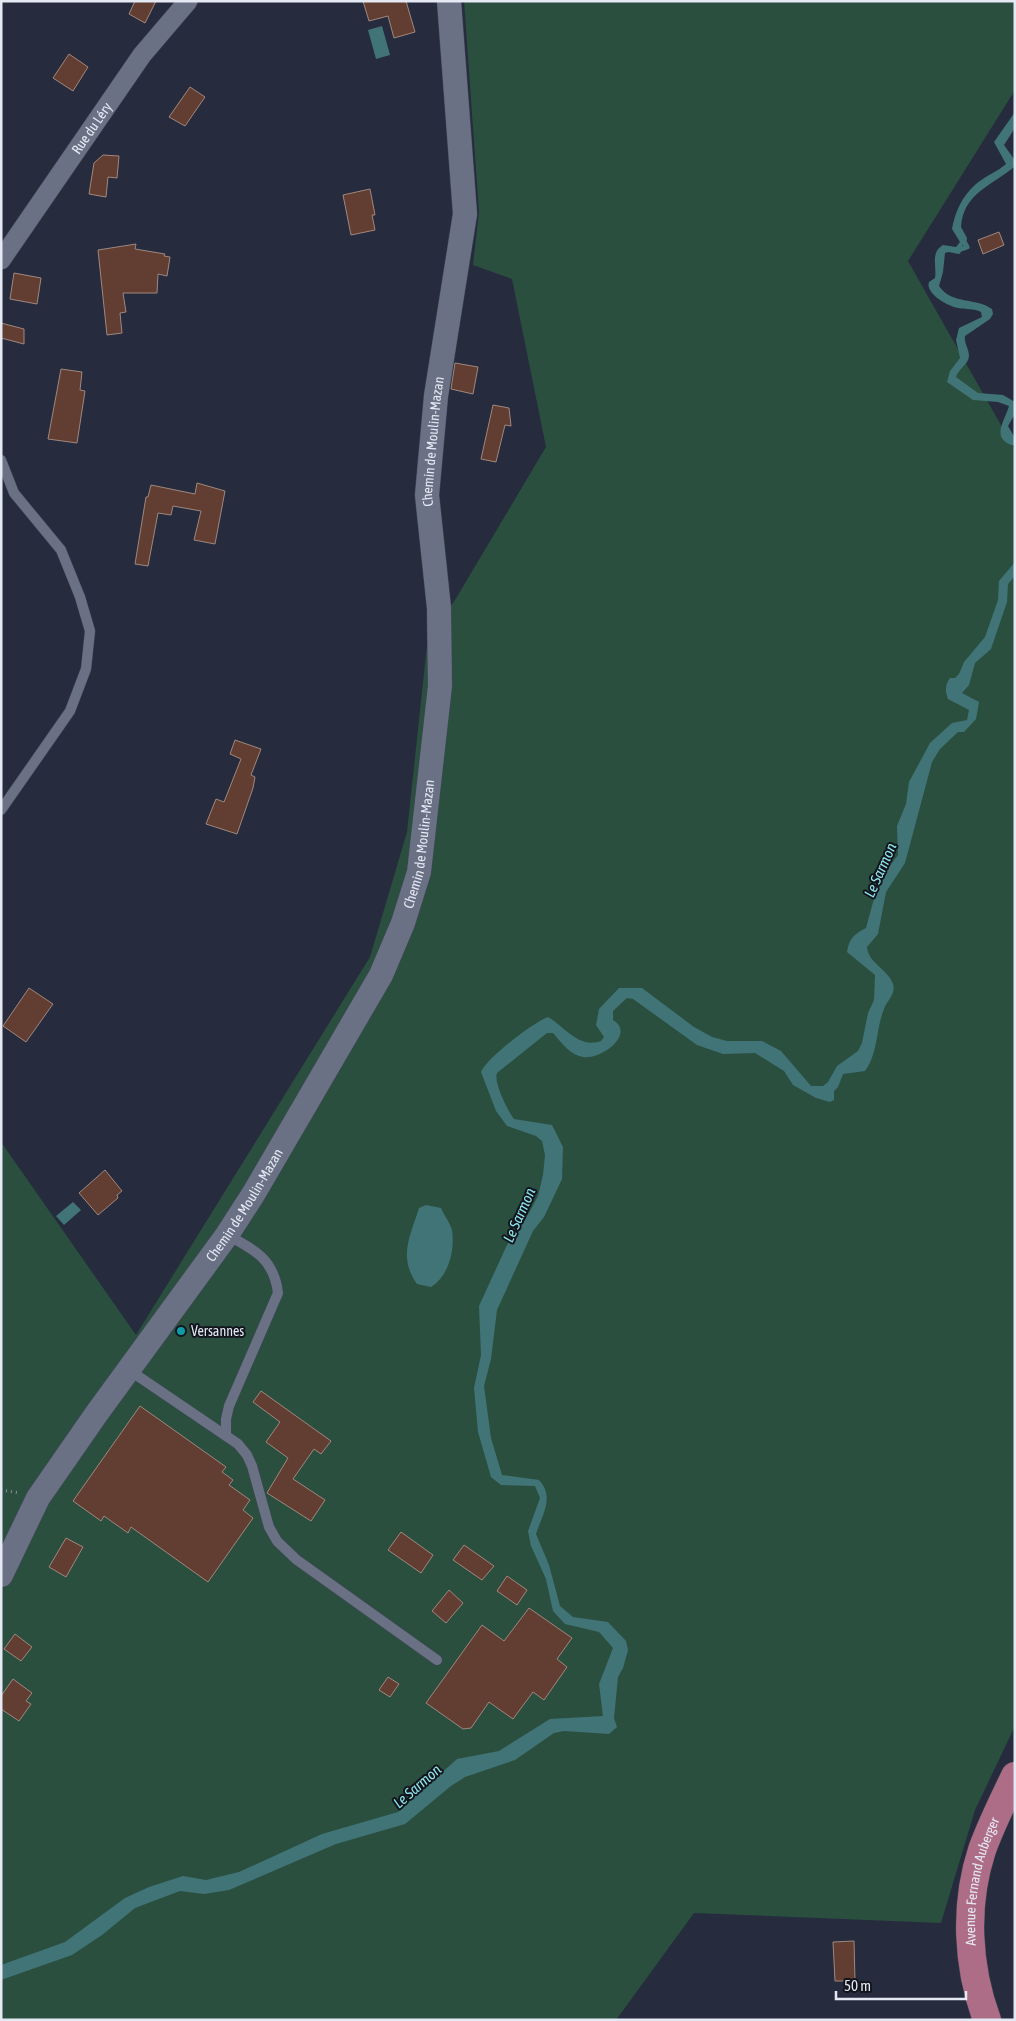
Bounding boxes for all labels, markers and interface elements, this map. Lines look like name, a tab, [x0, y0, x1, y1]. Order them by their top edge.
street label: Rue du Léry	[68, 99, 115, 157]
street label: Chemin de Moulin-Mazan	[419, 375, 447, 507]
street label: Chemin de Moulin-Mazan	[400, 779, 437, 910]
water label: Le Sarmon	[861, 840, 899, 900]
street label: Chemin de Moulin-Mazan	[202, 1146, 286, 1264]
water label: Le Sarmon	[500, 1185, 538, 1245]
place label: Versannes	[191, 1323, 244, 1339]
marker: Versannes	[175, 1325, 187, 1337]
water label: Le Sarmon	[390, 1761, 444, 1811]
street label: Avenue Fernand Auberger	[962, 1814, 1003, 1946]
scale bar	[836, 1968, 966, 2000]
text: 50 m	[844, 1977, 871, 1994]

